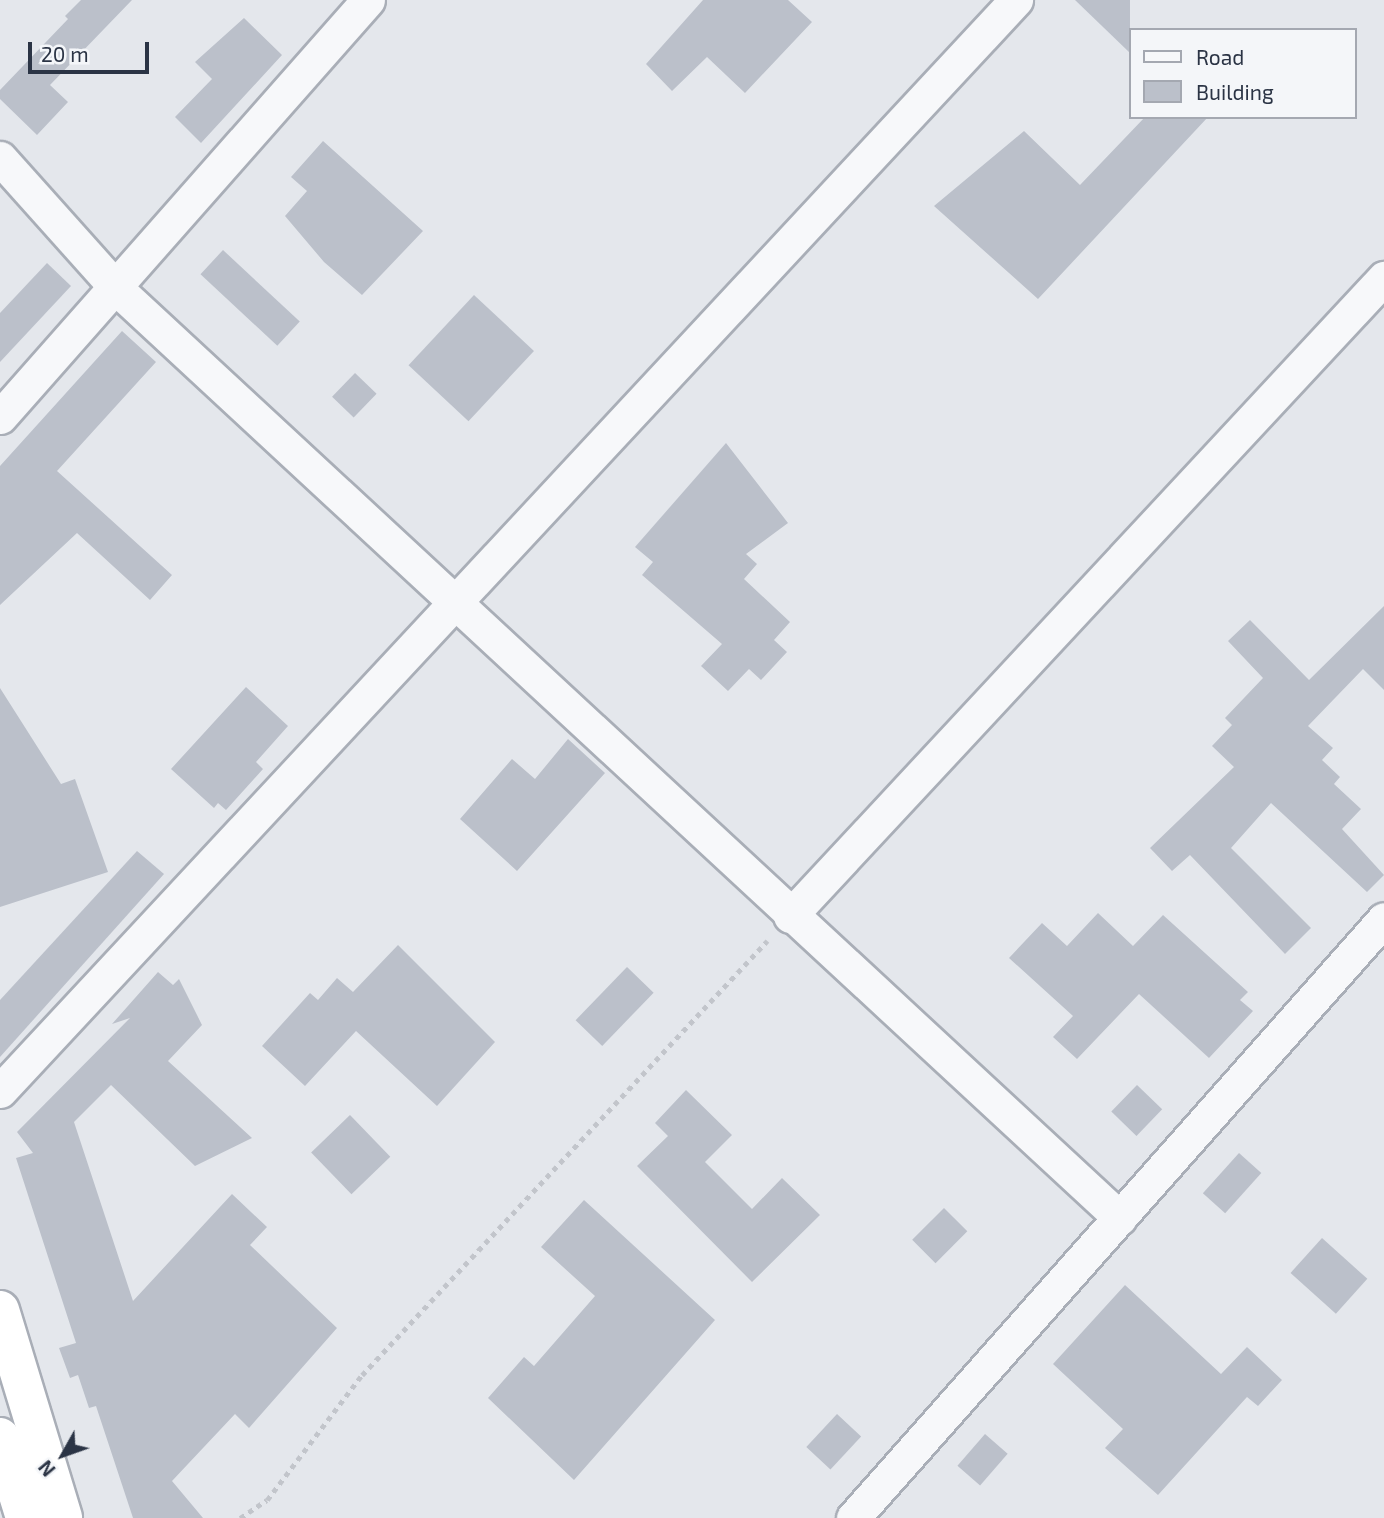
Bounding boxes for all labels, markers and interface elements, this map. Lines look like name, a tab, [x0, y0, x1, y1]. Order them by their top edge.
scale bar	[32, 28, 152, 72]
legend	[1128, 28, 1356, 119]
text: 20 m	[41, 41, 89, 66]
text: Road	[1196, 44, 1244, 69]
text: Building	[1196, 79, 1274, 104]
north arrow	[28, 1420, 98, 1490]
text: N	[33, 1456, 60, 1481]

